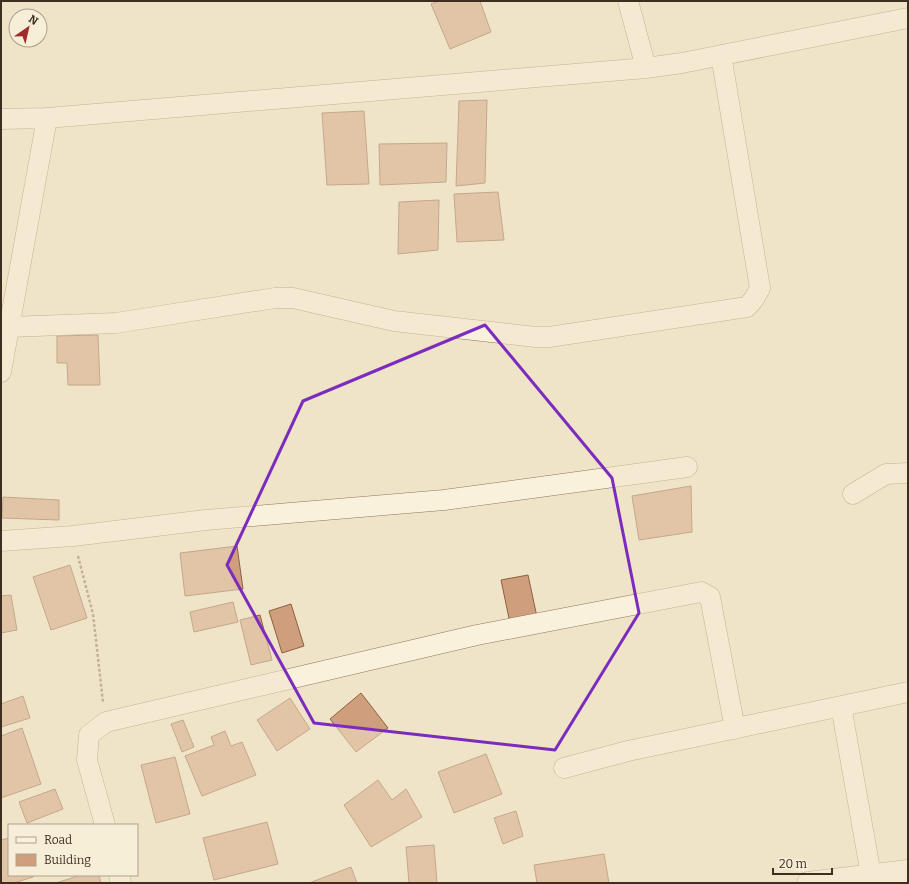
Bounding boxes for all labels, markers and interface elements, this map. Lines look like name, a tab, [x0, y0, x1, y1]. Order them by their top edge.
north arrow	[8, 8, 48, 48]
text: N	[26, 12, 41, 28]
legend	[8, 824, 138, 876]
text: Road	[44, 833, 72, 847]
scale bar	[773, 850, 832, 876]
text: Building	[44, 853, 91, 867]
text: 20 m	[779, 857, 808, 871]

